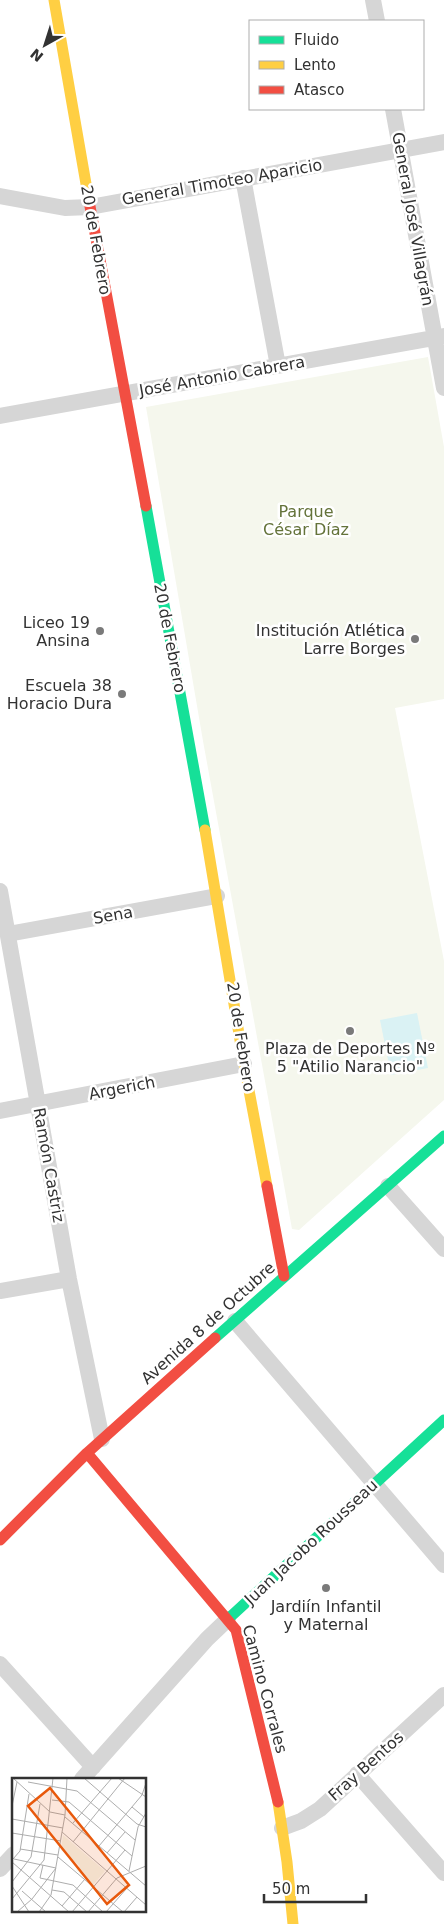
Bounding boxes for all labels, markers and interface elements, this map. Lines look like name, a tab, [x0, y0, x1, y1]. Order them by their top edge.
north arrow	[20, 20, 70, 70]
legend	[249, 20, 424, 110]
text: Fluido	[294, 31, 339, 49]
text: N	[27, 45, 46, 65]
text: Lento	[294, 56, 336, 74]
text: Atasco	[294, 81, 344, 99]
street label: General José Villagrán	[388, 131, 438, 307]
street label: General Timoteo Aparicio	[120, 155, 324, 209]
street label: 20 de Febrero	[77, 184, 115, 296]
street label: José Antonio Cabrera	[137, 352, 306, 400]
park label: Parque César Díaz	[263, 502, 349, 539]
street label: 20 de Febrero	[150, 582, 190, 694]
place label: Liceo 19 Ansina	[23, 613, 90, 650]
place label: Institución Atlética Larre Borges	[256, 621, 405, 658]
marker: Liceo 19 Ansina	[94, 625, 106, 637]
marker: Institución Atlética Larre Borges	[409, 633, 421, 645]
place label: Escuela 38 Horacio Dura	[7, 676, 112, 713]
marker: Escuela 38 Horacio Dura	[116, 688, 128, 700]
street label: Sena	[92, 902, 134, 928]
street label: 20 de Febrero	[223, 981, 259, 1093]
marker: Plaza de Deportes Nº 5 "Atilio Narancio"	[344, 1025, 356, 1037]
place label: Plaza de Deportes Nº 5 "Atilio Narancio"	[265, 1039, 435, 1076]
street label: Argerich	[87, 1072, 157, 1104]
street label: Ramón Castriz	[30, 1106, 68, 1224]
street label: Avenida 8 de Octubre	[137, 1258, 279, 1388]
street label: Juan Jacobo Rousseau	[240, 1475, 381, 1609]
marker: Jardiín Infantil y Maternal	[320, 1582, 332, 1594]
place label: Jardiín Infantil y Maternal	[270, 1597, 381, 1634]
street label: Camino Corrales	[239, 1623, 291, 1755]
street label: Fray Bentos	[325, 1727, 407, 1805]
inset map	[12, 1778, 146, 1912]
scale bar	[264, 1872, 366, 1904]
text: 50 m	[272, 1880, 310, 1898]

